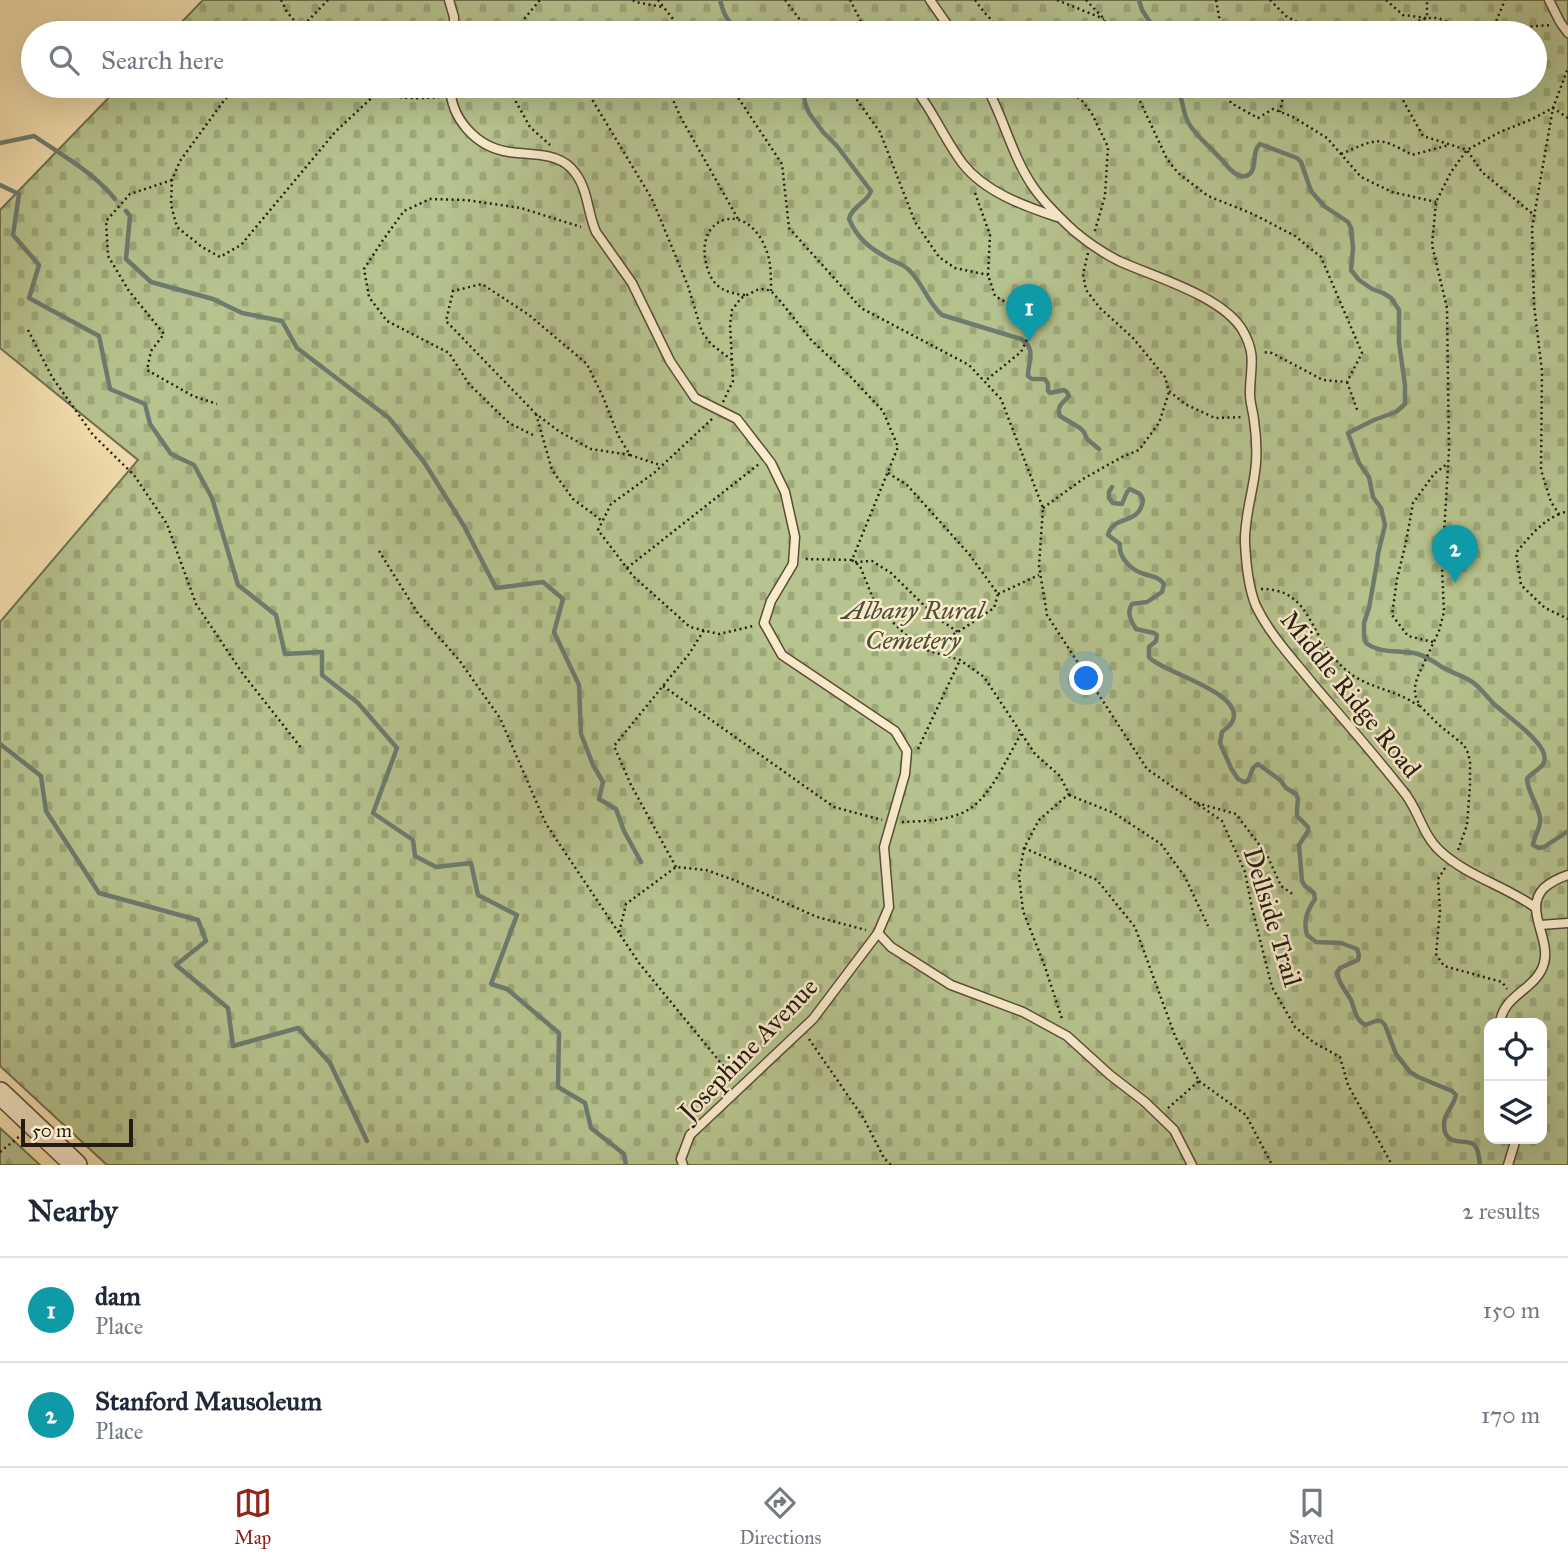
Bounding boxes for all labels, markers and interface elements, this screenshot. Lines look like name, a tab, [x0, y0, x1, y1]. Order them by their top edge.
search box	[21, 21, 1547, 98]
icon: search	[45, 41, 83, 79]
text: Search here	[101, 44, 224, 76]
pin: 1	[1006, 284, 1052, 342]
pin: 2	[1432, 525, 1478, 583]
park label: Albany Rural Cemetery	[839, 594, 986, 656]
street label: Middle Ridge Road	[1274, 604, 1428, 784]
your location	[1069, 661, 1103, 695]
street label: Dellside Trail	[1237, 844, 1309, 990]
street label: Josephine Avenue	[670, 971, 824, 1129]
map controls	[1484, 1018, 1547, 1144]
button: locate	[1484, 1018, 1547, 1081]
button: layers	[1484, 1081, 1547, 1144]
scale bar	[21, 1116, 133, 1148]
text: 50 m	[32, 1119, 72, 1142]
text: Nearby	[28, 1193, 118, 1229]
text: 2 results	[1462, 1197, 1540, 1225]
text: dam	[95, 1280, 141, 1312]
text: 1	[46, 1296, 56, 1324]
text: 150 m	[1483, 1296, 1540, 1324]
text: Place	[95, 1312, 143, 1340]
text: Stanford Mausoleum	[95, 1385, 322, 1417]
text: 2	[45, 1401, 57, 1429]
text: 170 m	[1481, 1401, 1540, 1429]
text: Place	[95, 1417, 143, 1445]
tab: Map	[234, 1484, 272, 1549]
tab: Directions	[739, 1484, 821, 1549]
tab: Saved	[1289, 1484, 1334, 1549]

